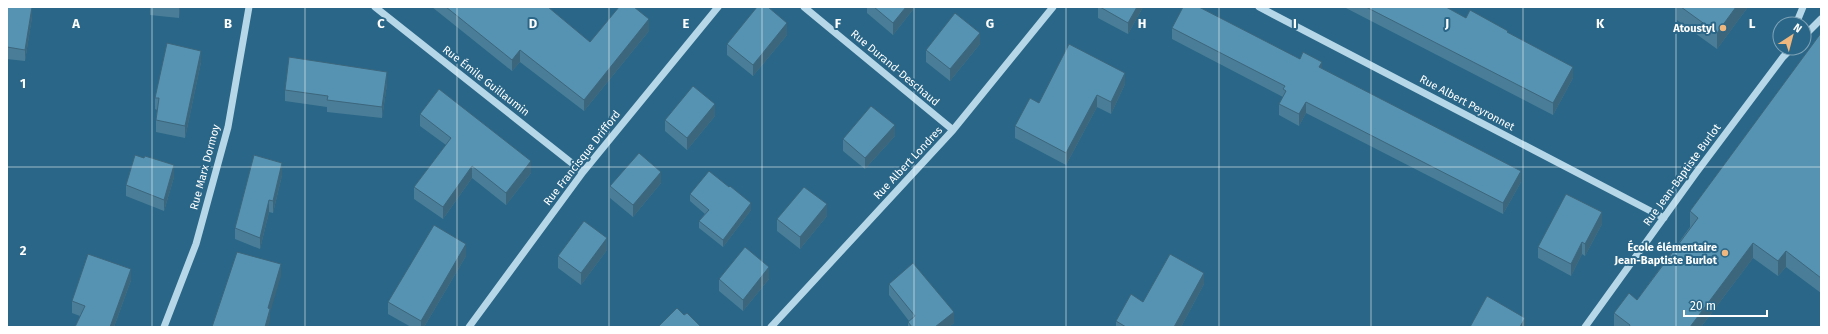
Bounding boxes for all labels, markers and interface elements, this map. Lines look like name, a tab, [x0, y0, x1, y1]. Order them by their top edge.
text: A	[71, 16, 80, 31]
text: B	[224, 16, 232, 31]
text: C	[377, 16, 385, 31]
text: D	[529, 16, 538, 31]
text: E	[683, 16, 690, 31]
text: F	[835, 16, 842, 31]
text: G	[986, 16, 994, 31]
text: H	[1138, 16, 1146, 31]
text: I	[1293, 16, 1297, 31]
text: J	[1444, 16, 1449, 31]
text: K	[1596, 16, 1605, 31]
text: L	[1749, 16, 1756, 31]
north arrow	[1772, 16, 1812, 56]
text: N	[1791, 21, 1804, 36]
place label: Atoustyl	[1672, 22, 1716, 35]
marker: Atoustyl	[1718, 23, 1728, 33]
street label: Rue Durand-Deschaud	[848, 27, 942, 109]
street label: Rue Émile Guillaumin	[440, 42, 533, 119]
street label: Rue Albert Peyronnet	[1417, 72, 1517, 134]
text: 1	[20, 76, 26, 91]
street label: Rue Francisque Drifford	[541, 108, 623, 208]
street label: Rue Jean-Baptiste Burlot	[1641, 121, 1723, 229]
street label: Rue Marx Dormoy	[187, 122, 223, 211]
street label: Rue Albert Londres	[871, 124, 945, 202]
place label: École élémentaire Jean-Baptiste Burlot	[1614, 240, 1718, 267]
text: 2	[20, 243, 27, 258]
marker: École élémentaire Jean-Baptiste Burlot	[1720, 248, 1730, 258]
scale bar	[1684, 292, 1767, 318]
text: 20 m	[1690, 299, 1716, 313]

